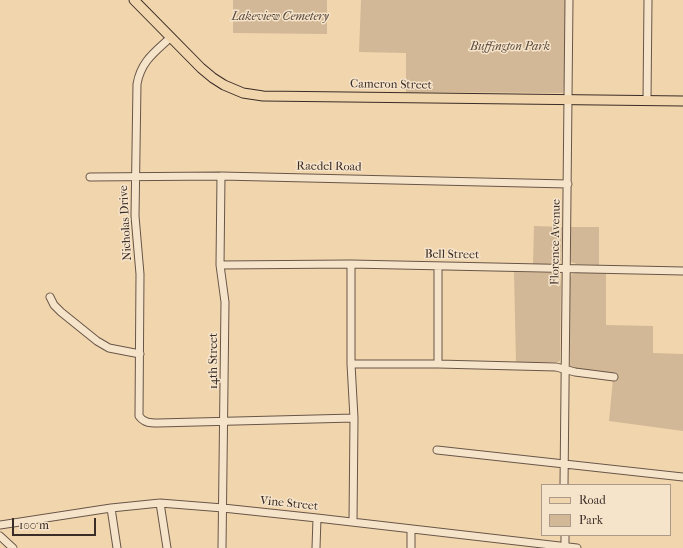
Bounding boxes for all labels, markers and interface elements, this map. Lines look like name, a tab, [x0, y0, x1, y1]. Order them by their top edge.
park label: Lakeview Cemetery	[231, 10, 329, 24]
park label: Buffington Park	[470, 40, 550, 54]
street label: Cameron Street	[350, 77, 432, 93]
street label: Raedel Road	[296, 159, 362, 175]
street label: Nicholas Drive	[117, 185, 135, 261]
street label: Florence Avenue	[548, 199, 564, 285]
street label: Bell Street	[425, 247, 479, 263]
street label: 14th Street	[207, 333, 221, 389]
legend	[541, 484, 671, 536]
text: Road	[579, 493, 606, 507]
street label: Vine Street	[259, 494, 319, 514]
scale bar	[14, 510, 98, 536]
text: Park	[579, 513, 603, 527]
text: 100 m	[19, 518, 49, 532]

